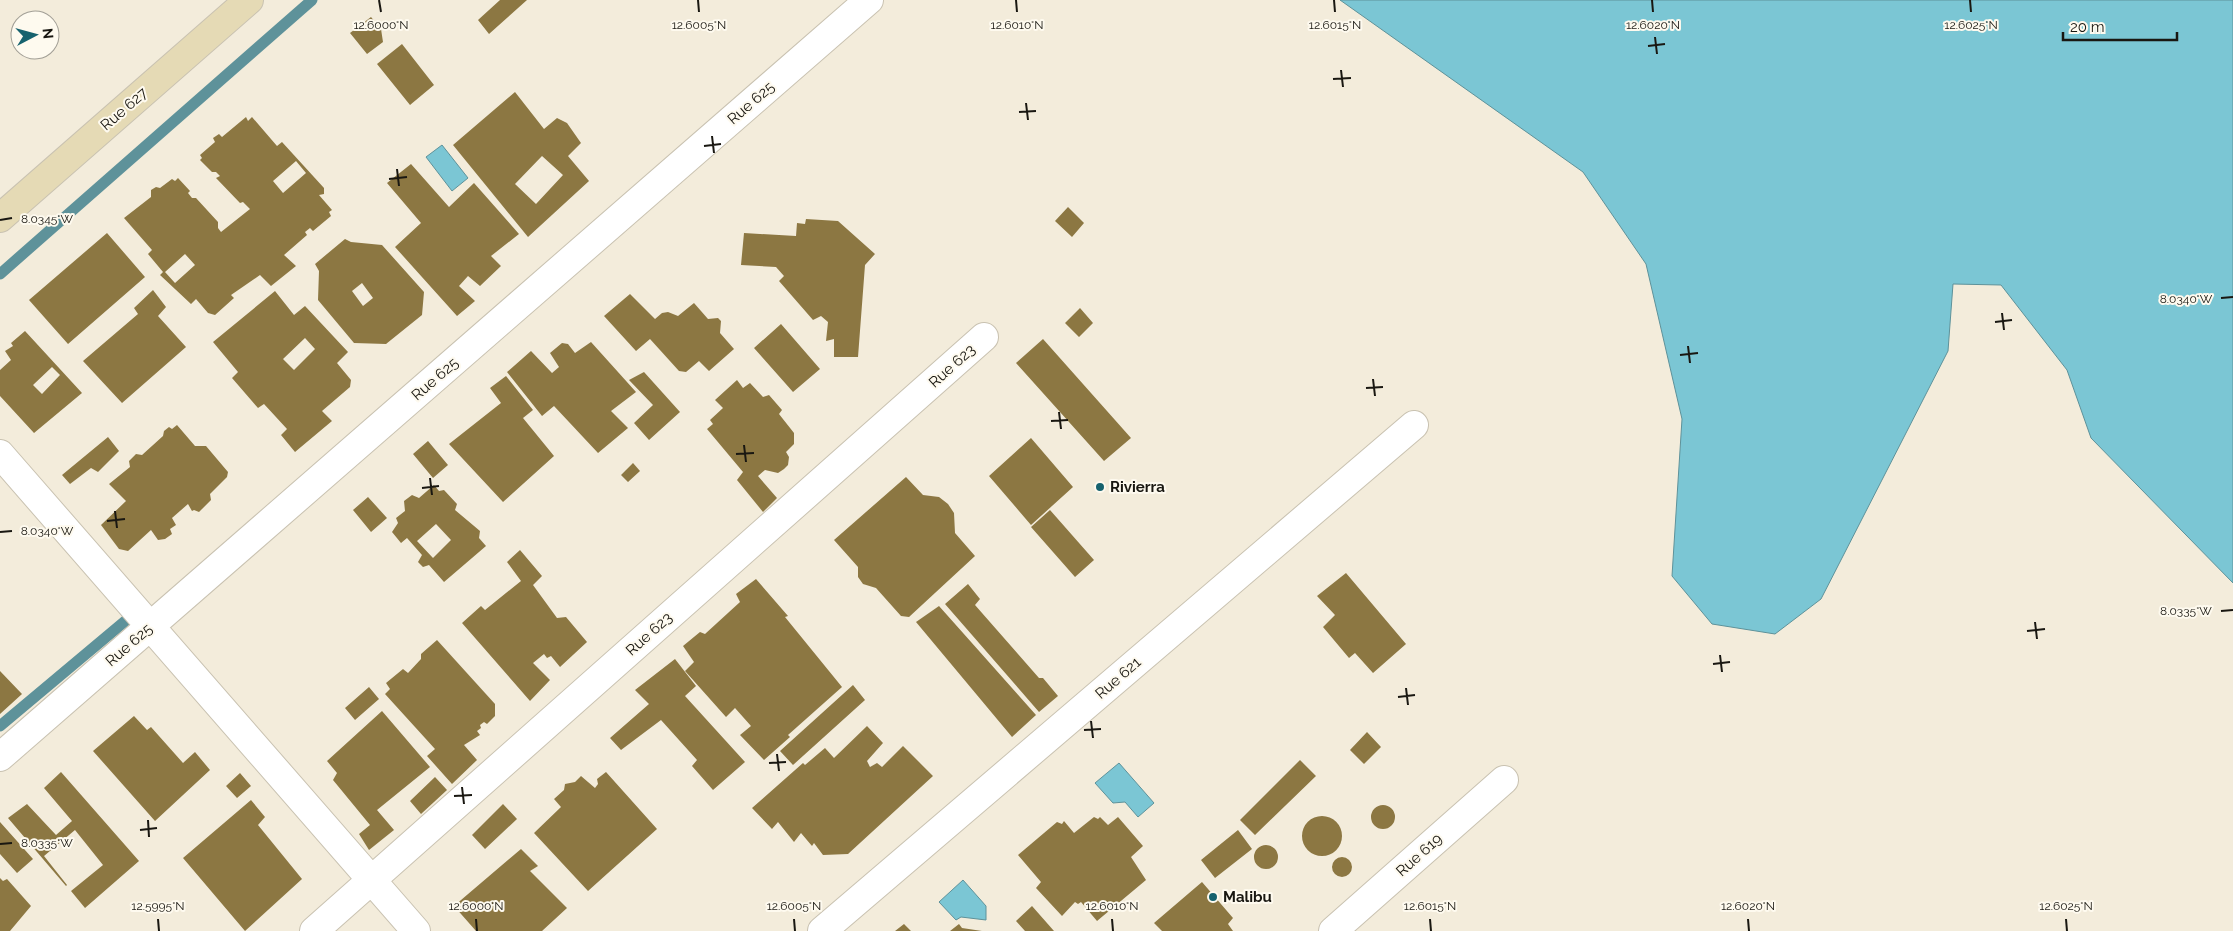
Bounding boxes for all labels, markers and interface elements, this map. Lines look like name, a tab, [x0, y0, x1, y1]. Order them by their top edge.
north arrow	[10, 10, 60, 60]
scale bar	[2063, 10, 2177, 42]
text: 12.6000°N	[353, 18, 409, 32]
text: 12.6005°N	[672, 18, 726, 32]
text: 12.6010°N	[991, 18, 1043, 32]
text: 12.6015°N	[1309, 18, 1361, 32]
text: 12.6020°N	[1626, 18, 1680, 32]
text: 12.6025°N	[1944, 18, 1998, 32]
text: 20 m	[2070, 18, 2105, 36]
text: N	[39, 27, 56, 40]
street label: Rue 625	[724, 78, 778, 128]
street label: Rue 627	[97, 84, 151, 134]
text: 8.0345°W	[21, 212, 73, 226]
text: 8.0340°W	[2160, 292, 2213, 306]
street label: Rue 623	[925, 341, 979, 391]
street label: Rue 625	[408, 354, 462, 404]
place label: Rivierra	[1110, 478, 1165, 496]
marker: Rivierra	[1094, 481, 1106, 493]
text: 8.0340°W	[21, 524, 74, 538]
text: 8.0335°W	[2160, 604, 2212, 618]
street label: Rue 623	[622, 609, 676, 659]
street label: Rue 625	[102, 620, 156, 670]
street label: Rue 621	[1092, 653, 1145, 703]
street label: Rue 619	[1392, 830, 1446, 880]
text: 8.0335°W	[21, 836, 73, 850]
place label: Malibu	[1223, 888, 1272, 906]
marker: Malibu	[1207, 891, 1219, 903]
text: 12.5995°N	[131, 899, 185, 913]
text: 12.6000°N	[448, 899, 504, 913]
text: 12.6005°N	[767, 899, 821, 913]
text: 12.6010°N	[1086, 899, 1138, 913]
text: 12.6015°N	[1404, 899, 1456, 913]
text: 12.6020°N	[1721, 899, 1775, 913]
text: 12.6025°N	[2039, 899, 2093, 913]

